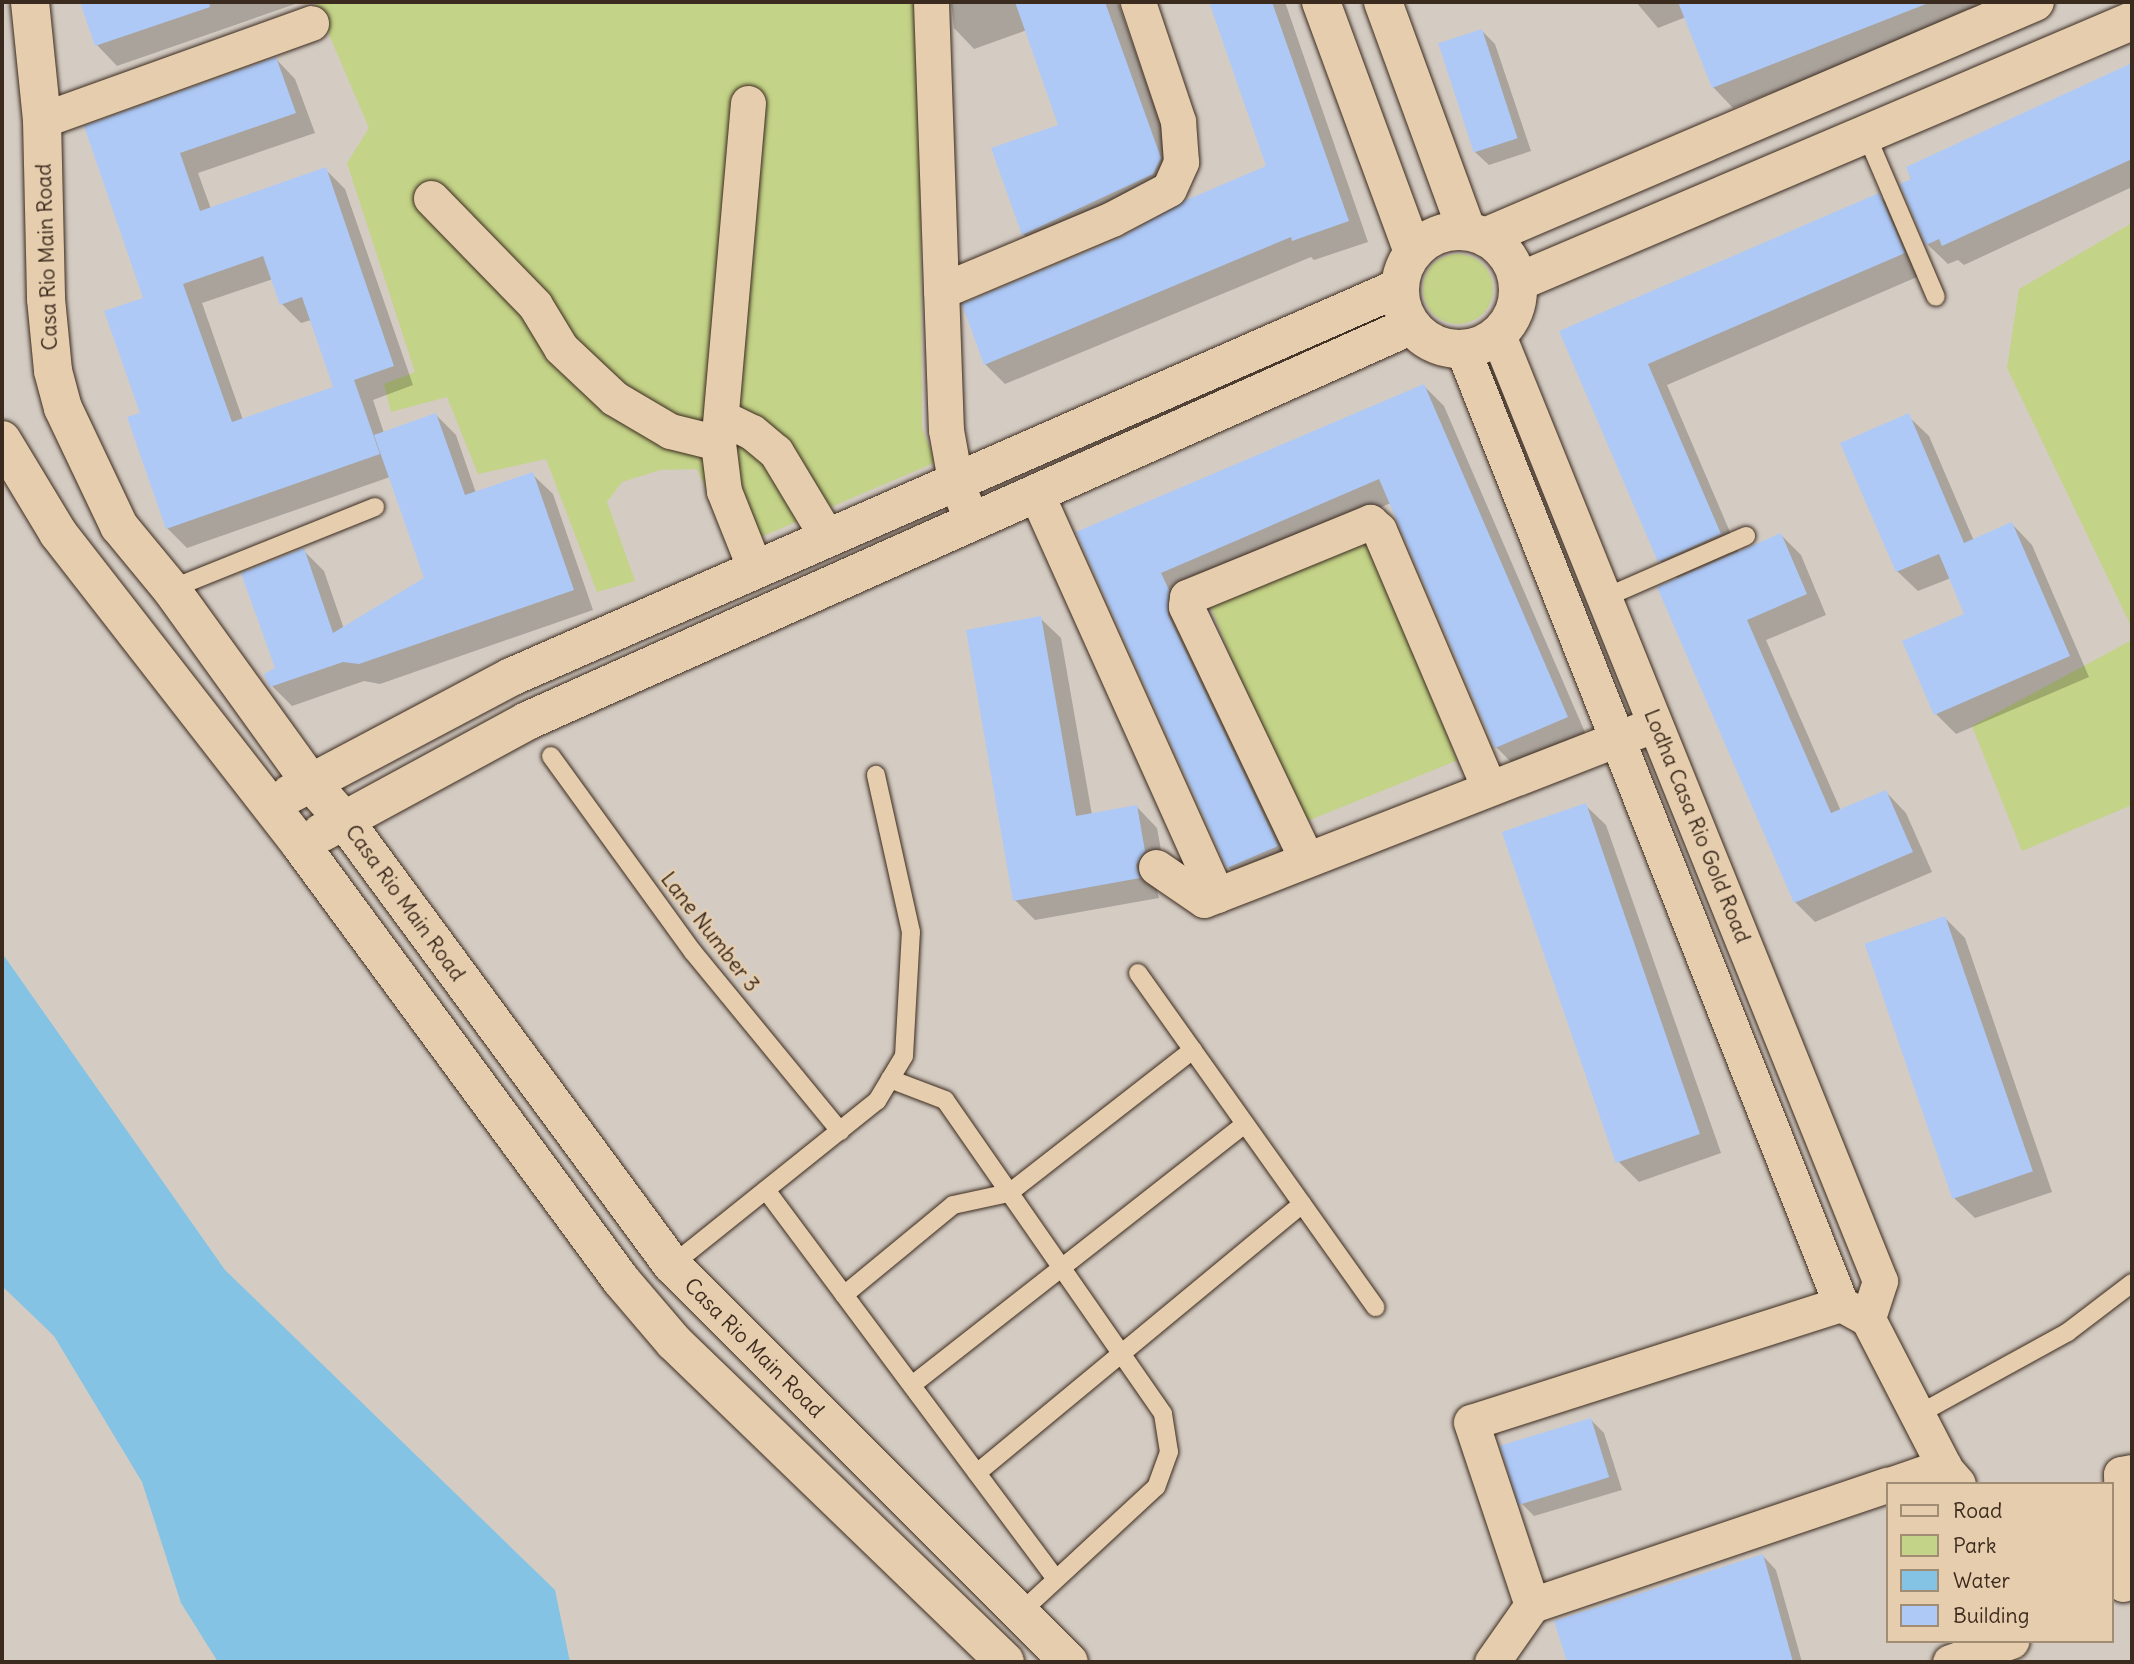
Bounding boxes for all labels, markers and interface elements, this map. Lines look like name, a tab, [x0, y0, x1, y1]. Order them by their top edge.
street label: Casa Rio Main Road	[31, 163, 63, 351]
street label: Lodha Casa Rio Gold Road	[1639, 706, 1755, 946]
street label: Casa Rio Main Road	[340, 820, 470, 986]
street label: Lane Number 3	[655, 867, 765, 997]
street label: Casa Rio Main Road	[679, 1273, 829, 1423]
legend	[1885, 1482, 2113, 1643]
text: Road	[1953, 1497, 2002, 1524]
text: Park	[1953, 1532, 1996, 1559]
text: Water	[1953, 1567, 2010, 1594]
text: Building	[1953, 1602, 2029, 1629]

